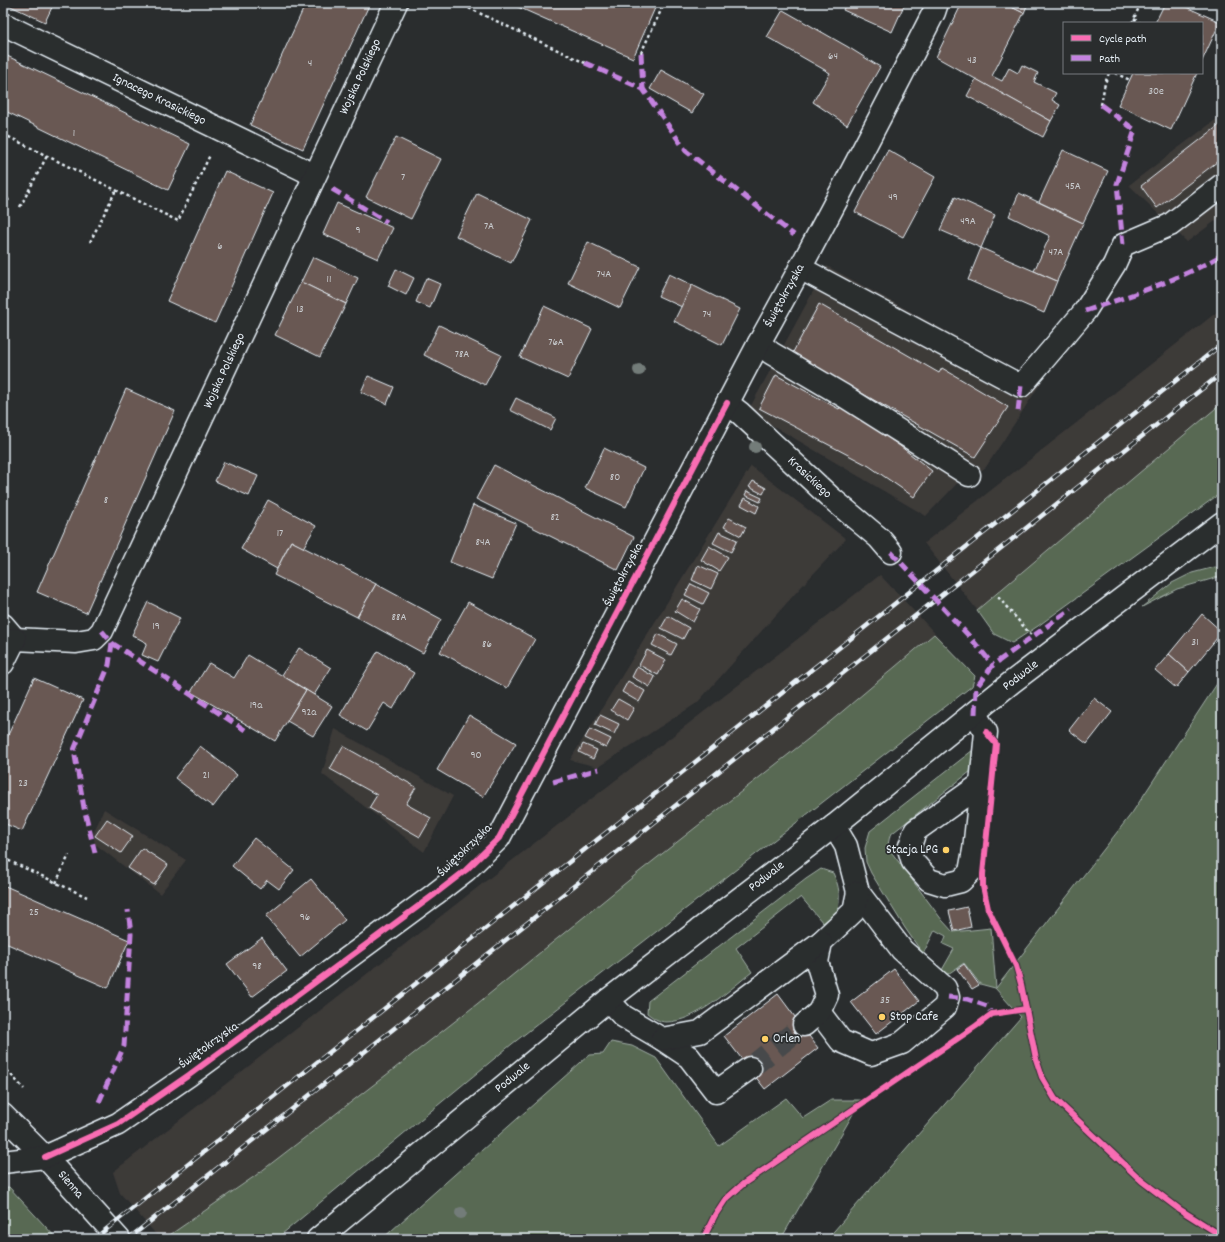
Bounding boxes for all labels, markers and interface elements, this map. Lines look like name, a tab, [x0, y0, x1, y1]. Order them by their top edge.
legend	[1063, 22, 1203, 74]
text: Cycle path	[1099, 31, 1147, 48]
street label: Wojska Polskiego	[335, 36, 387, 118]
house number: 64	[828, 49, 838, 65]
text: Path	[1099, 51, 1120, 68]
house number: 43	[967, 53, 977, 69]
house number: 4	[308, 56, 312, 72]
street label: Ignacego Krasickiego	[109, 69, 209, 131]
house number: 30e	[1148, 84, 1164, 100]
house number: 1	[73, 126, 75, 142]
house number: 7	[401, 170, 405, 186]
house number: 45A	[1065, 179, 1081, 195]
house number: 49	[888, 190, 898, 206]
house number: 49A	[960, 214, 976, 230]
house number: 7A	[484, 219, 494, 235]
house number: 9	[355, 223, 361, 239]
house number: 6	[217, 239, 223, 255]
house number: 47A	[1049, 245, 1063, 261]
street label: Świętokrzyska	[760, 260, 811, 331]
house number: 74A	[597, 267, 611, 283]
house number: 11	[327, 272, 331, 288]
house number: 13	[296, 302, 304, 318]
house number: 74	[703, 307, 711, 323]
street label: Wojska Polskiego	[199, 330, 251, 412]
house number: 76A	[548, 335, 564, 351]
house number: 78A	[455, 347, 469, 363]
street label: Krasickiego	[782, 452, 836, 504]
house number: 80	[610, 470, 620, 486]
house number: 8	[104, 493, 108, 509]
house number: 82	[550, 510, 560, 526]
house number: 17	[277, 526, 283, 542]
house number: 84A	[476, 535, 490, 551]
street label: Świętokrzyska	[599, 539, 649, 610]
house number: 88A	[392, 610, 406, 626]
house number: 19	[152, 619, 160, 635]
house number: 31	[1191, 635, 1199, 651]
house number: 86	[482, 637, 492, 653]
street label: Podwale	[999, 656, 1043, 696]
house number: 19a	[250, 698, 263, 714]
house number: 92a	[301, 705, 317, 721]
house number: 90	[470, 748, 482, 764]
house number: 21	[202, 768, 210, 784]
house number: 23	[18, 776, 28, 792]
street label: Świętokrzyska	[433, 819, 497, 882]
place label: Stacja LPG	[886, 841, 938, 860]
marker: Stacja LPG	[941, 845, 951, 855]
street label: Podwale	[745, 857, 789, 897]
house number: 25	[29, 905, 39, 921]
house number: 96	[300, 910, 310, 926]
house number: 98	[252, 959, 262, 975]
house number: 35	[880, 993, 890, 1009]
place label: Stop Cafe	[890, 1008, 938, 1027]
marker: Stop Cafe	[877, 1012, 887, 1022]
street label: Świętokrzyska	[175, 1017, 243, 1074]
place label: Orlen	[773, 1030, 800, 1049]
marker: Orlen	[760, 1034, 770, 1044]
street label: Podwale	[491, 1058, 535, 1098]
street label: Sienna	[52, 1167, 88, 1204]

